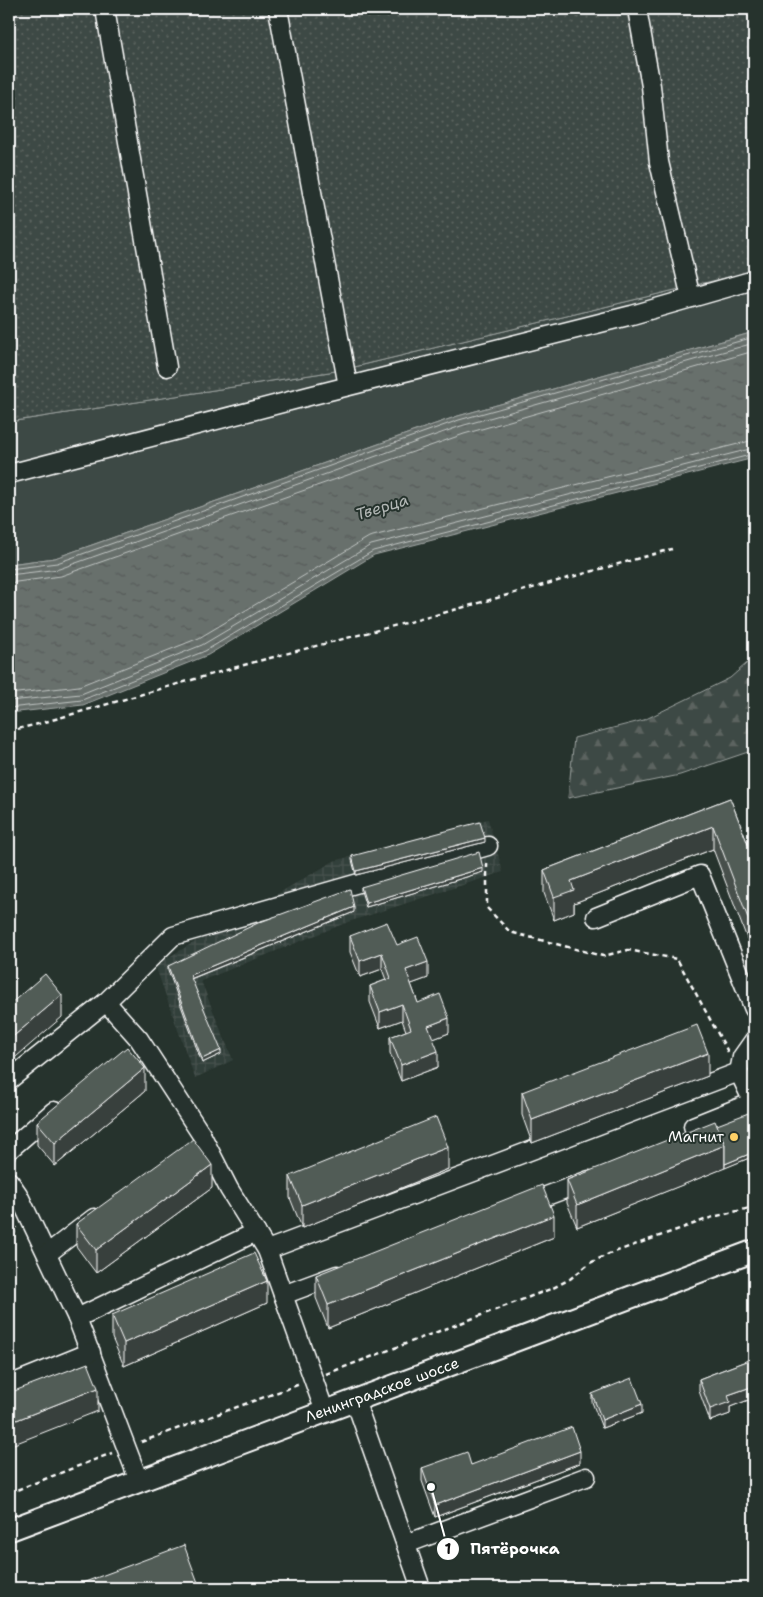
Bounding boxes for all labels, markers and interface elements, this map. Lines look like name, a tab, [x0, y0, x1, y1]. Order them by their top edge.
water label: Тверца	[353, 489, 411, 525]
place label: Магнит	[668, 1127, 724, 1147]
marker: Магнит	[728, 1131, 740, 1143]
street label: Ленинградское шоссе	[302, 1353, 462, 1427]
callout: Пятёрочка	[435, 1533, 570, 1564]
text: Пятёрочка	[470, 1538, 560, 1559]
text: 1	[445, 1539, 452, 1559]

